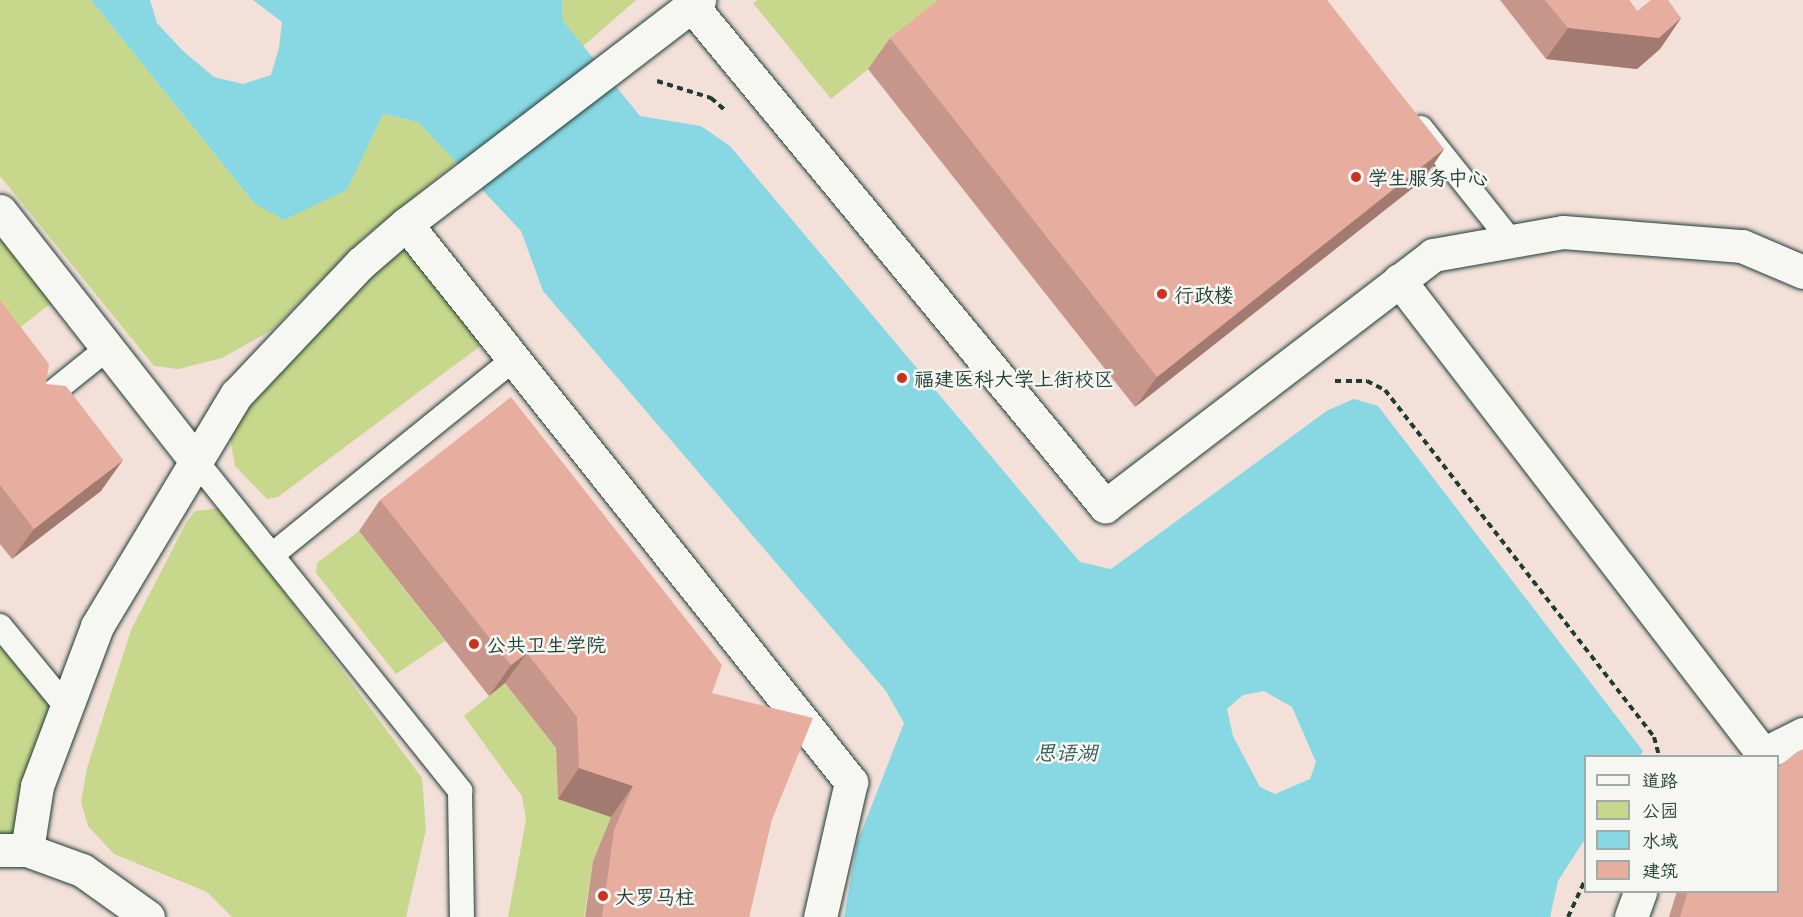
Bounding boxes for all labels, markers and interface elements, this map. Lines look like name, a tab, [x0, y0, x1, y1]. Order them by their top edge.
place label: 学生服务中心	[1368, 165, 1488, 189]
marker: 学生服务中心	[1349, 170, 1363, 184]
place label: 行政楼	[1174, 282, 1234, 306]
marker: 行政楼	[1155, 287, 1169, 301]
place label: 福建医科大学上街校区	[914, 366, 1114, 390]
marker: 福建医科大学上街校区	[895, 371, 909, 385]
place label: 公共卫生学院	[486, 632, 606, 656]
marker: 公共卫生学院	[467, 637, 481, 651]
water label: 思语湖	[1035, 739, 1097, 765]
legend	[1584, 755, 1779, 893]
text: 道路	[1642, 768, 1678, 792]
text: 公园	[1642, 798, 1678, 822]
text: 水域	[1642, 828, 1678, 852]
text: 建筑	[1642, 858, 1678, 882]
place label: 大罗马柱	[615, 884, 695, 908]
marker: 大罗马柱	[596, 889, 610, 903]

